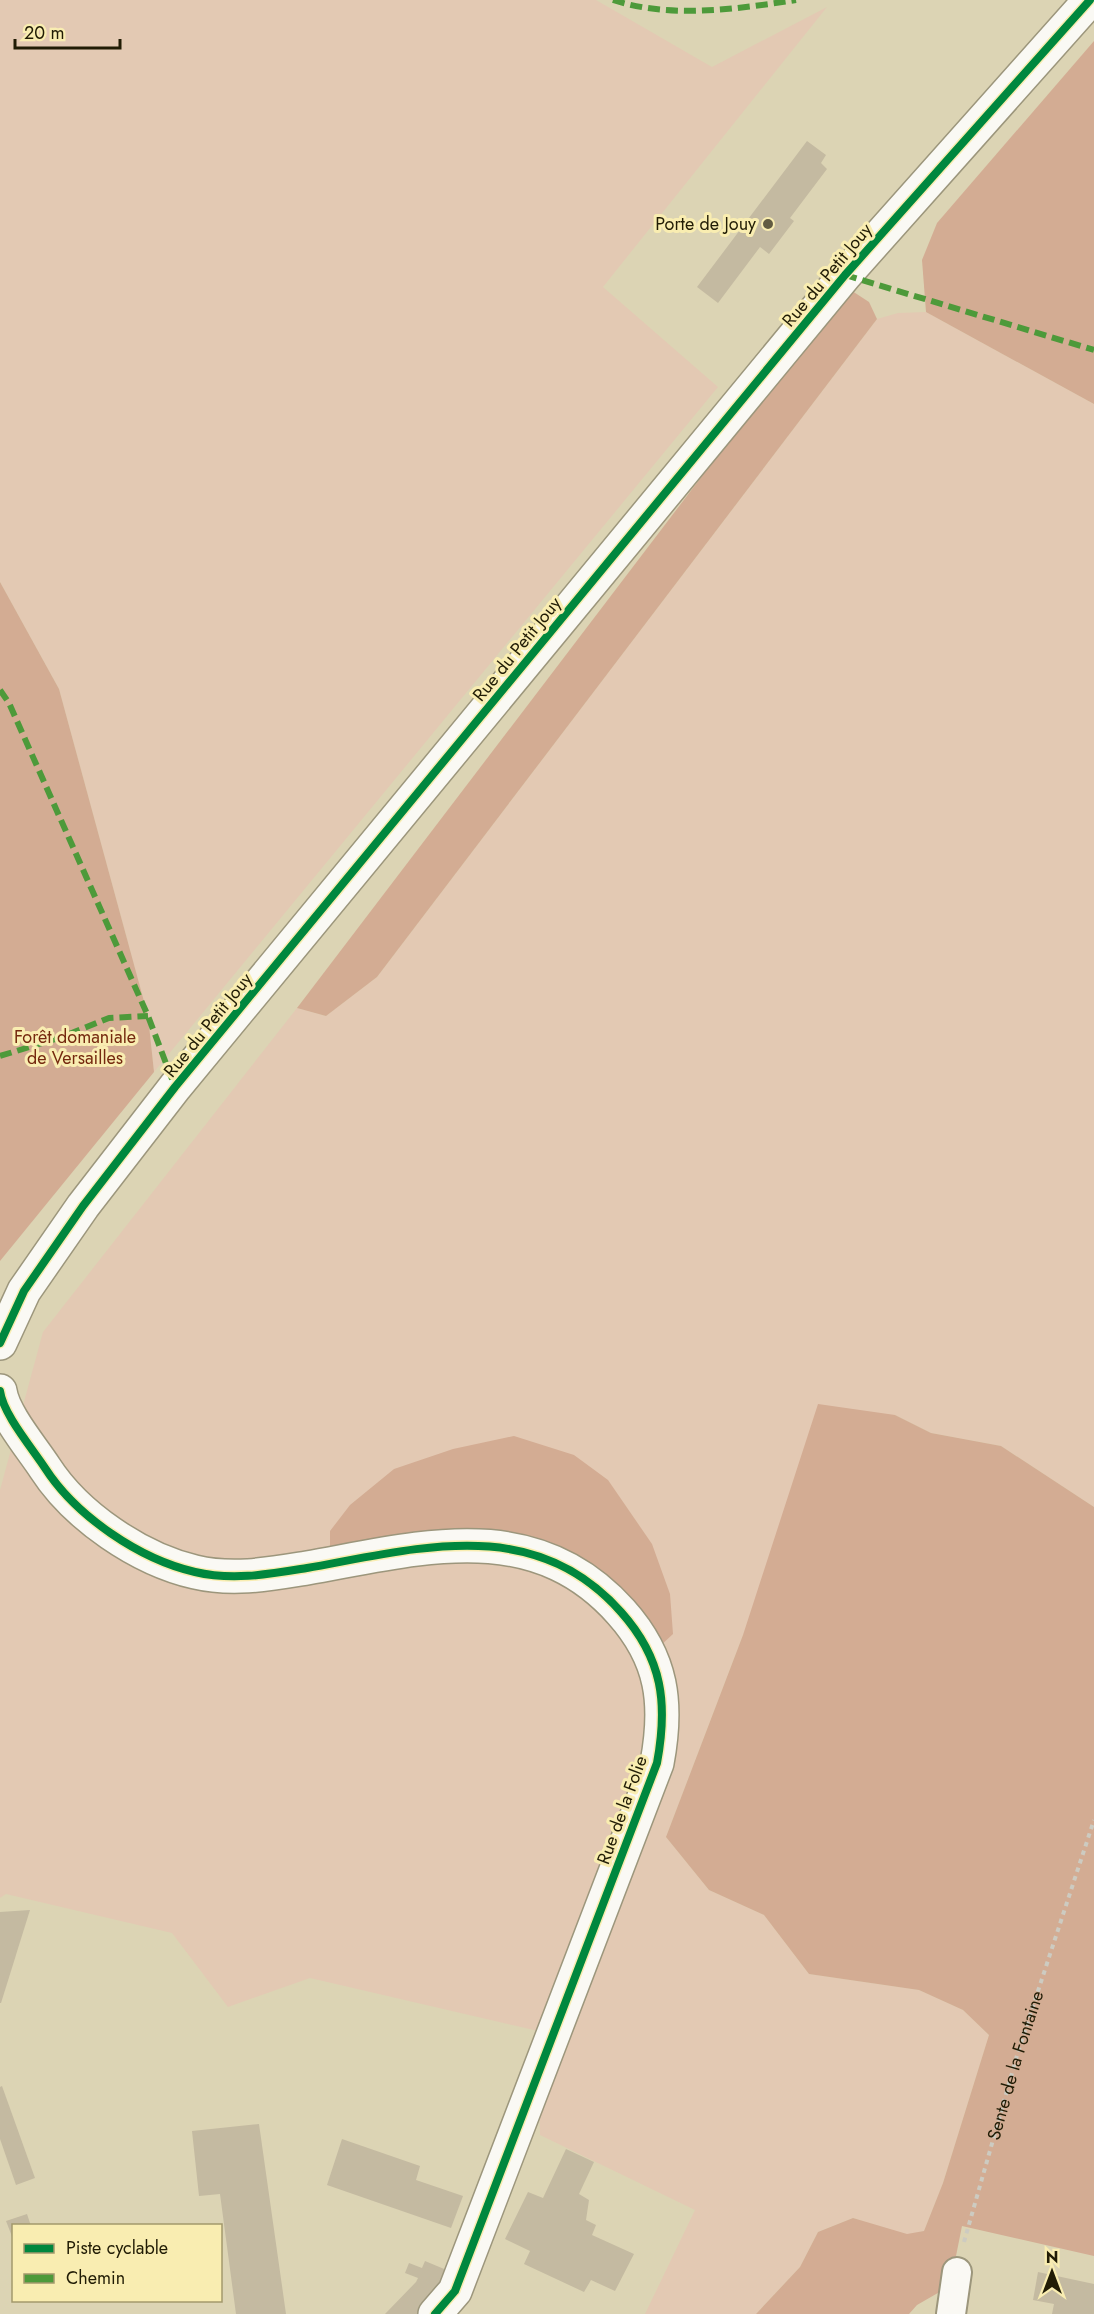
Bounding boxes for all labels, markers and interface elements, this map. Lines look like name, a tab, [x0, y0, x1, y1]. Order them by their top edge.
scale bar	[15, 12, 120, 50]
text: 20 m	[24, 20, 64, 46]
place label: Porte de Jouy	[655, 211, 756, 237]
marker: Porte de Jouy	[761, 217, 775, 231]
street label: Rue du Petit Jouy	[776, 218, 878, 332]
street label: Rue du Petit Jouy	[467, 591, 567, 707]
street label: Rue du Petit Jouy	[158, 967, 258, 1083]
park label: Forêt domaniale de Versailles	[14, 1024, 136, 1071]
street label: Rue de la Folie	[590, 1752, 654, 1868]
street label: Sente de la Fontaine	[981, 1987, 1050, 2143]
legend	[12, 2224, 222, 2302]
text: Piste cyclable	[66, 2235, 168, 2261]
north arrow	[1022, 2242, 1082, 2302]
text: N	[1046, 2246, 1058, 2269]
text: Chemin	[66, 2265, 125, 2291]

